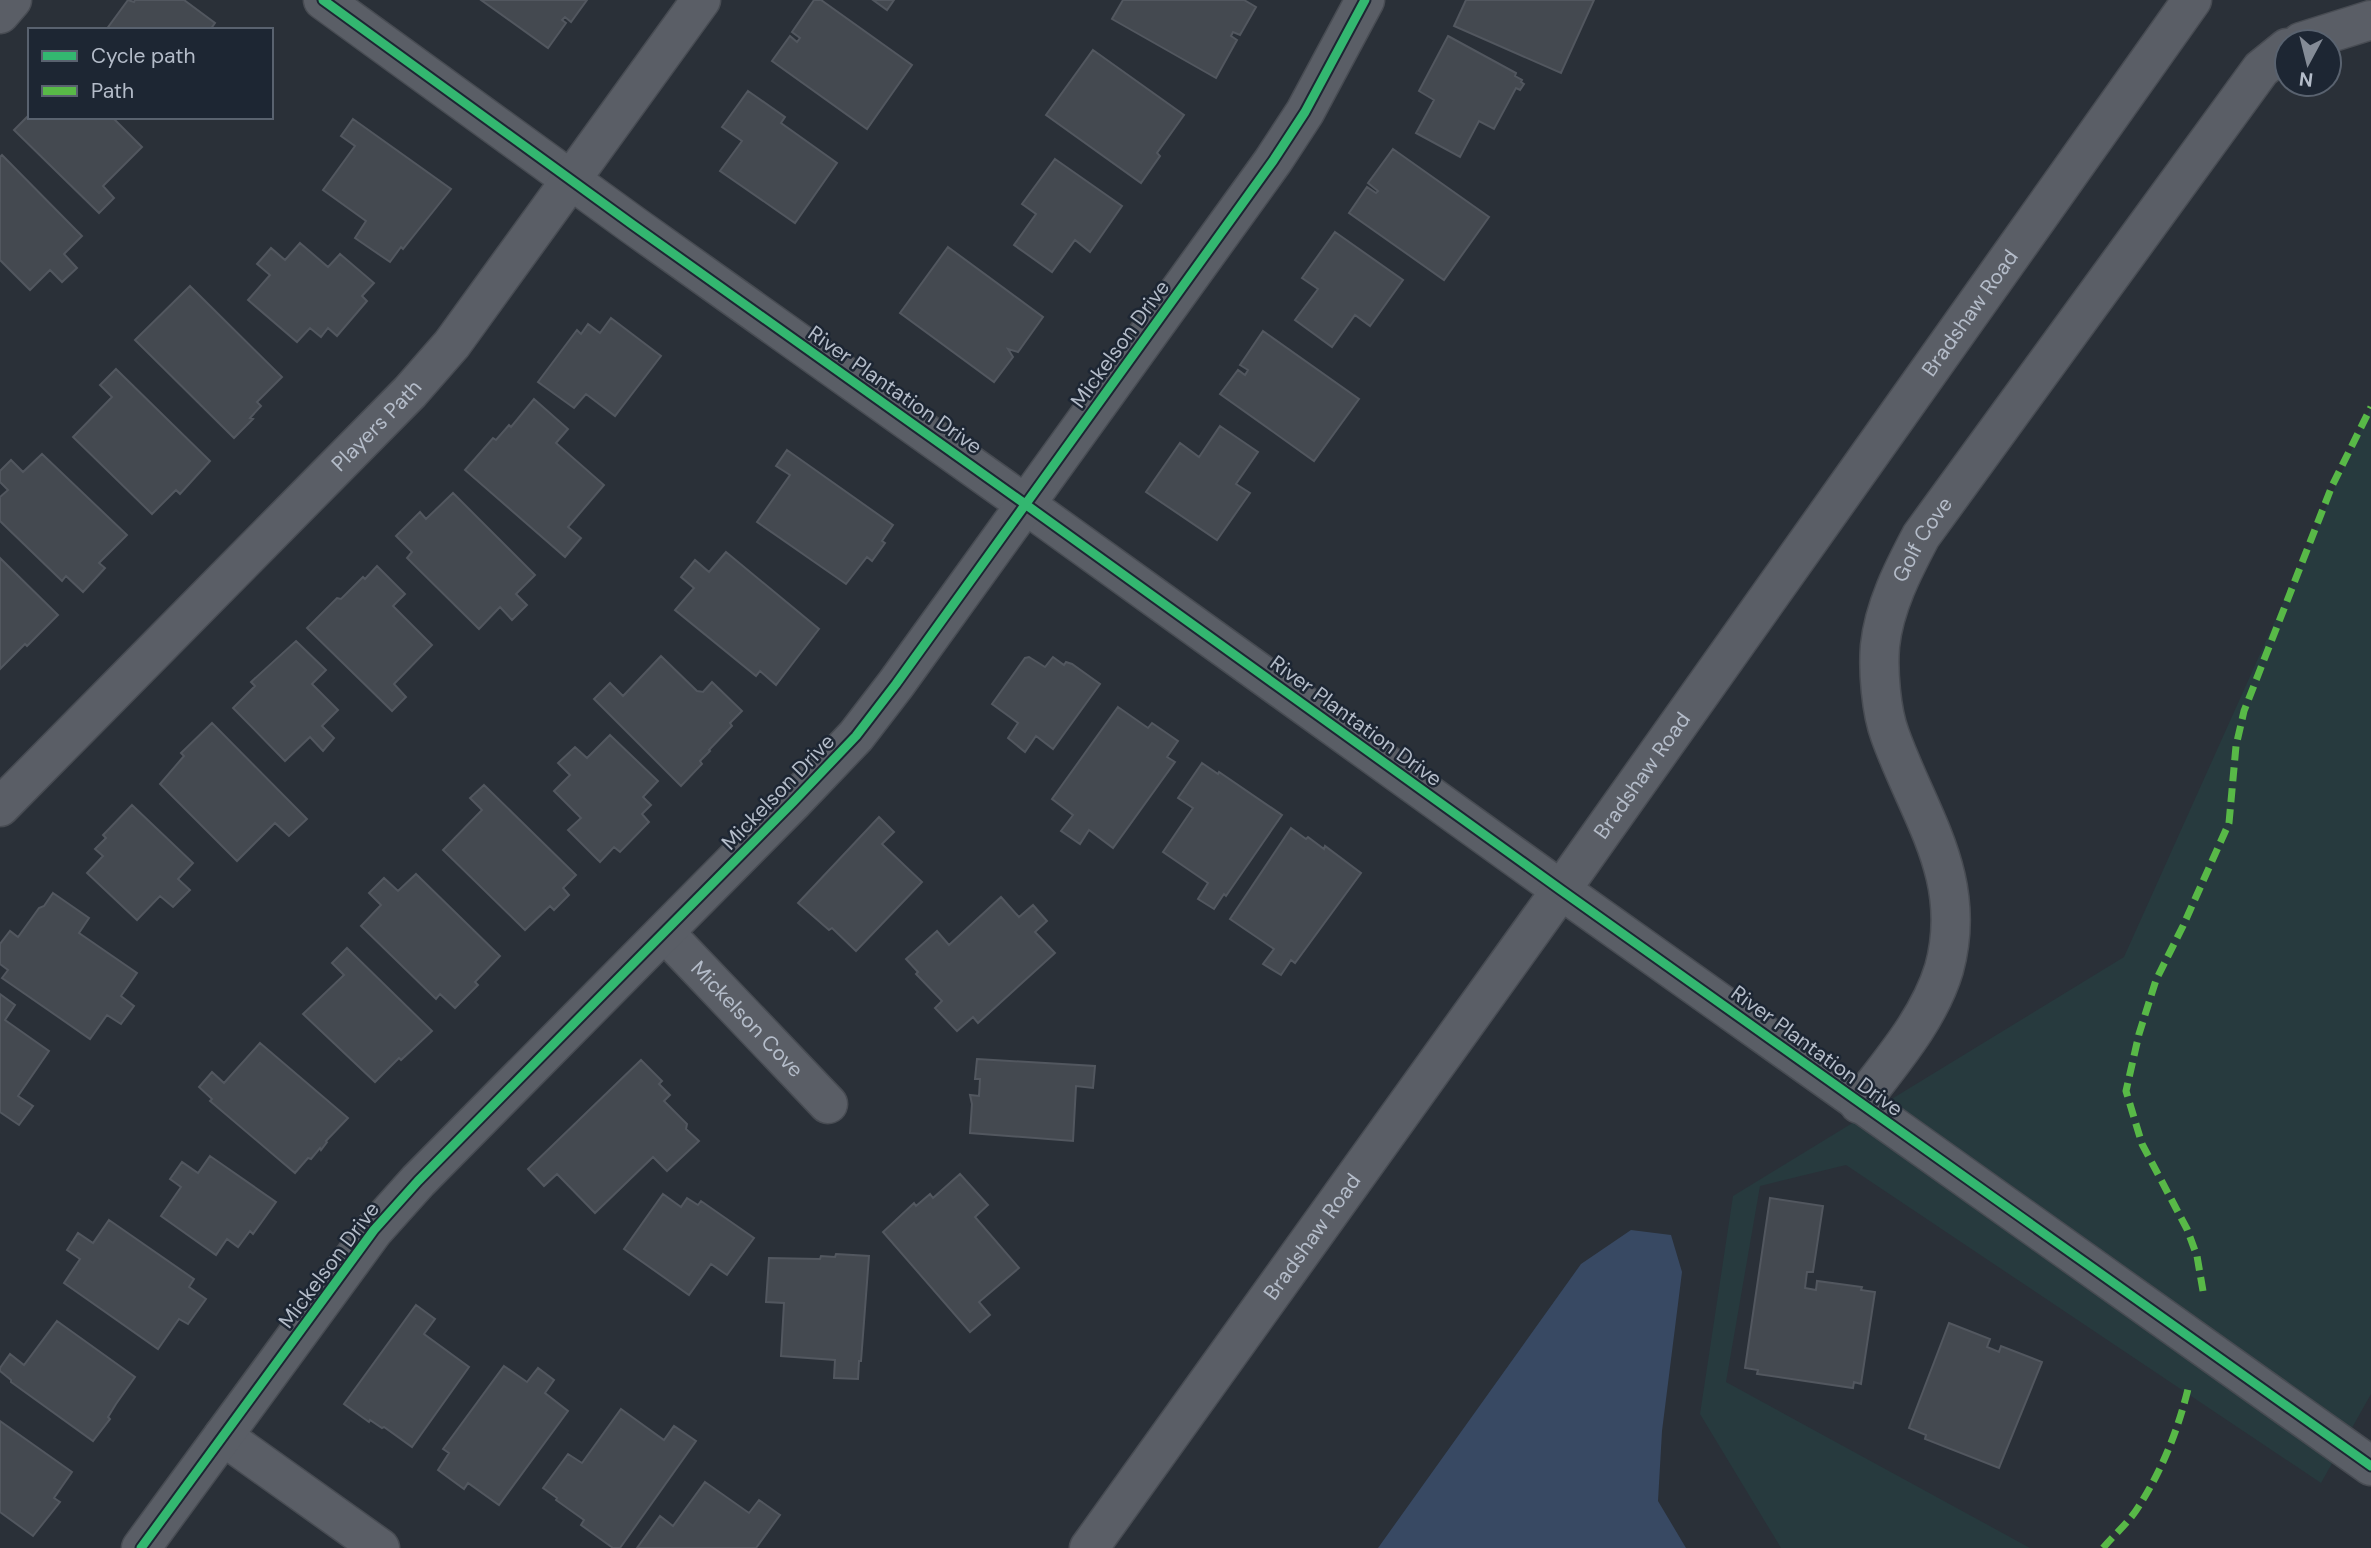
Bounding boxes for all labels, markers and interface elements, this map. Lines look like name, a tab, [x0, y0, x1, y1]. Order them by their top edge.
legend	[28, 28, 273, 119]
north arrow	[2273, 28, 2343, 98]
text: Cycle path	[91, 42, 196, 70]
text: N	[2298, 66, 2314, 93]
text: Path	[91, 77, 134, 105]
street label: Bradshaw Road	[1915, 244, 2025, 382]
street label: Mickelson Drive	[1064, 274, 1176, 414]
street label: River Plantation Drive	[803, 319, 988, 461]
street label: Players Path	[325, 374, 428, 477]
street label: Golf Cove	[1886, 491, 1959, 587]
street label: River Plantation Drive	[1264, 649, 1448, 793]
street label: Bradshaw Road	[1587, 707, 1697, 845]
street label: Mickelson Drive	[715, 728, 841, 856]
street label: Mickelson Cove	[685, 955, 809, 1084]
street label: River Plantation Drive	[1725, 979, 1909, 1123]
street label: Bradshaw Road	[1257, 1168, 1367, 1306]
street label: Mickelson Drive	[272, 1196, 386, 1334]

